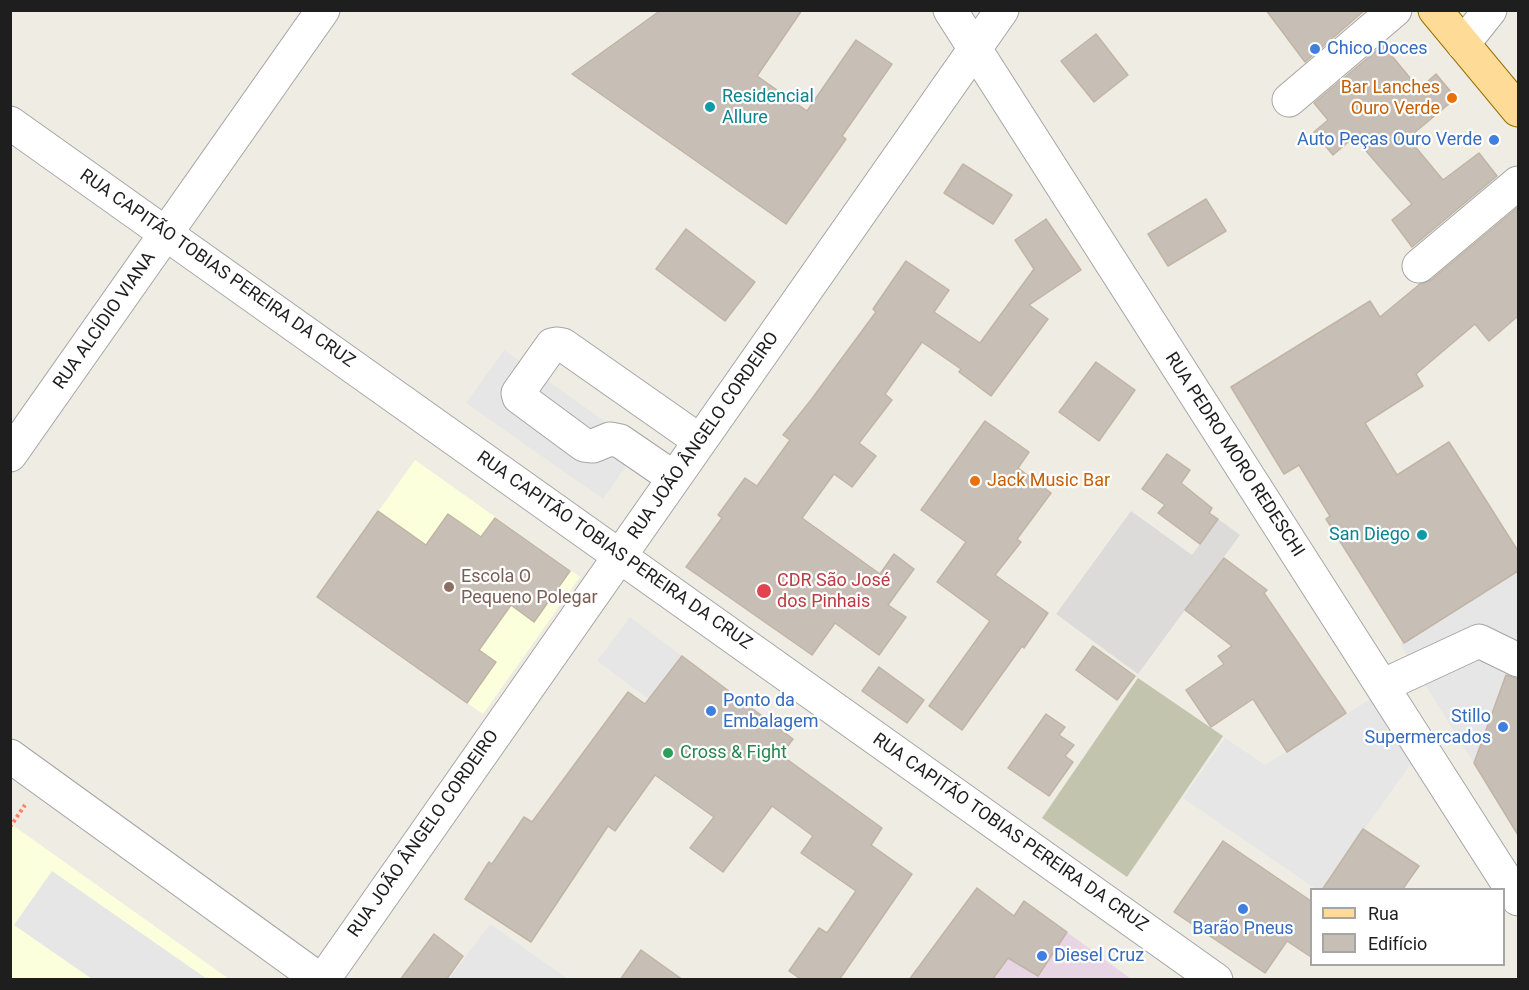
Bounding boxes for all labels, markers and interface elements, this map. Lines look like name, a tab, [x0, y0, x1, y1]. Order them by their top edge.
place label: Chico Doces	[1327, 38, 1427, 60]
marker: Chico Doces	[1308, 42, 1322, 56]
place label: Bar Lanches Ouro Verde	[1341, 77, 1440, 119]
place label: Residencial Allure	[722, 86, 814, 128]
marker: Bar Lanches Ouro Verde	[1445, 91, 1459, 105]
marker: Residencial Allure	[703, 100, 717, 114]
place label: Auto Peças Ouro Verde	[1297, 129, 1482, 151]
marker: Auto Peças Ouro Verde	[1487, 133, 1501, 147]
street label: RUA CAPITÃO TOBIAS PEREIRA DA CRUZ	[75, 165, 359, 373]
street label: RUA ALCÍDIO VIANA	[49, 248, 161, 394]
street label: RUA JOÃO ÂNGELO CORDEIRO	[624, 328, 784, 544]
street label: RUA PEDRO MORO REDESCHI	[1160, 349, 1308, 561]
street label: RUA CAPITÃO TOBIAS PEREIRA DA CRUZ	[472, 447, 756, 655]
place label: Jack Music Bar	[987, 470, 1110, 492]
marker: Jack Music Bar	[968, 474, 982, 488]
place label: San Diego	[1329, 524, 1410, 546]
marker: San Diego	[1415, 528, 1429, 542]
place label: Escola O Pequeno Polegar	[461, 566, 598, 608]
place label: CDR São José dos Pinhais	[777, 570, 890, 612]
marker: Escola O Pequeno Polegar	[442, 580, 456, 594]
marker: CDR São José dos Pinhais	[755, 582, 773, 600]
place label: Ponto da Embalagem	[723, 690, 819, 732]
marker: Ponto da Embalagem	[704, 704, 718, 718]
place label: Stillo Supermercados	[1364, 706, 1491, 748]
marker: Stillo Supermercados	[1496, 720, 1510, 734]
street label: RUA JOÃO ÂNGELO CORDEIRO	[344, 726, 504, 942]
street label: RUA CAPITÃO TOBIAS PEREIRA DA CRUZ	[868, 729, 1152, 937]
place label: Cross & Fight	[680, 742, 787, 764]
marker: Cross & Fight	[661, 746, 675, 760]
legend	[1310, 888, 1505, 966]
marker: Barão Pneus	[1236, 902, 1250, 916]
text: Rua	[1368, 903, 1399, 924]
place label: Barão Pneus	[1192, 918, 1294, 940]
text: Edifício	[1368, 933, 1427, 954]
place label: Diesel Cruz	[1054, 945, 1144, 967]
marker: Diesel Cruz	[1035, 949, 1049, 963]

